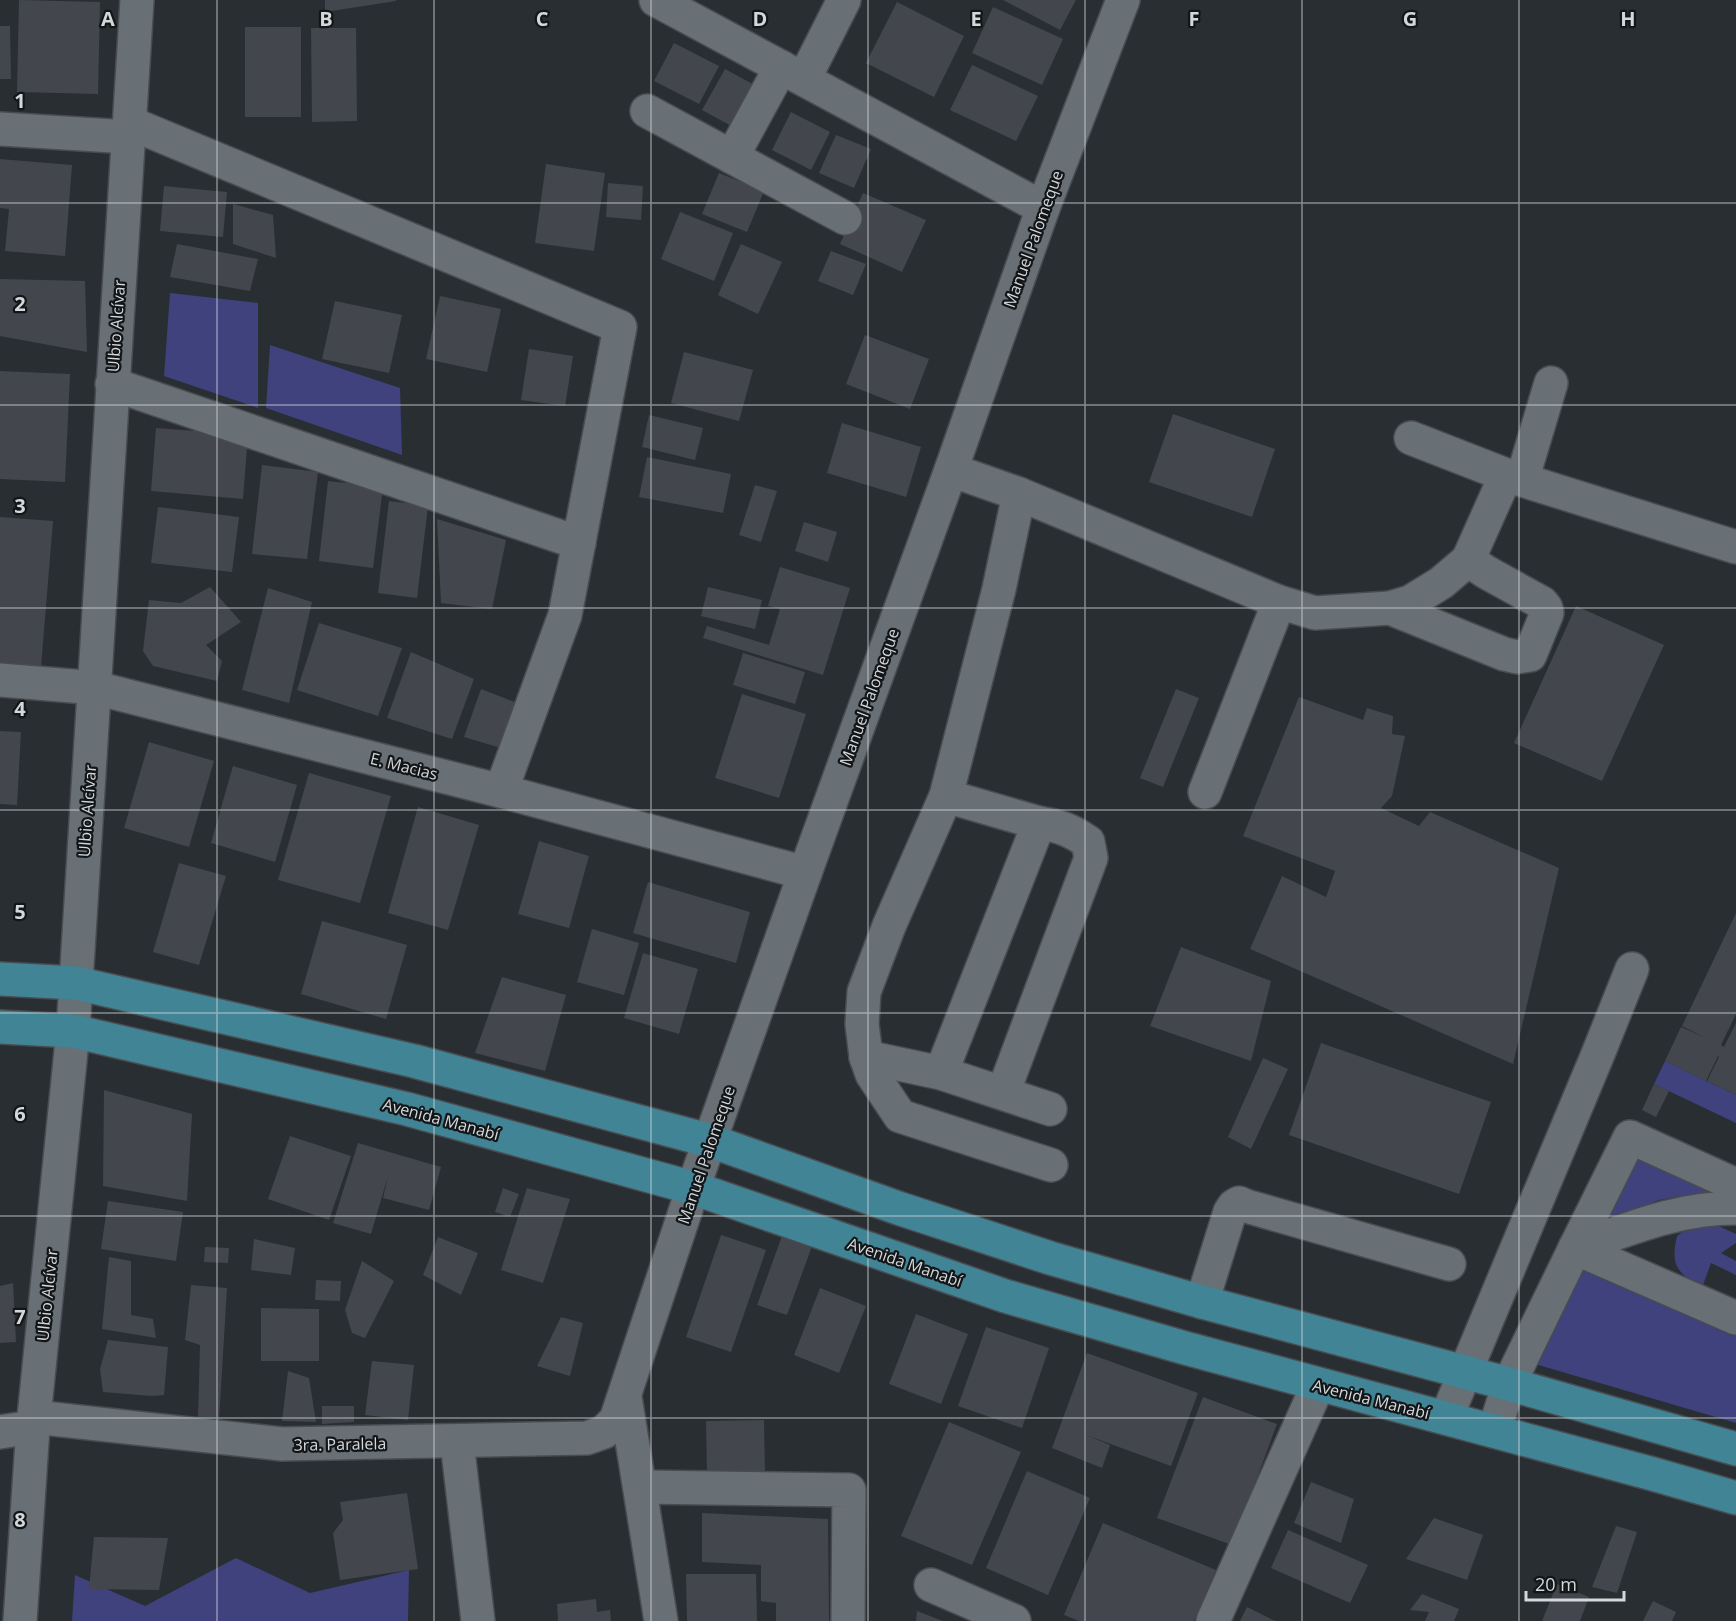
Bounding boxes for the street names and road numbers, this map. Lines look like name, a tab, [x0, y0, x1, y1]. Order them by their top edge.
street label: Manuel Palomeque	[998, 167, 1068, 311]
street label: Ulbio Alcívar	[102, 279, 130, 373]
street label: Manuel Palomeque	[834, 625, 904, 769]
street label: E. Macias	[368, 747, 440, 785]
street label: Ulbio Alcívar	[73, 764, 101, 858]
street label: Manuel Palomeque	[672, 1083, 740, 1227]
street label: Avenida Manabí	[380, 1093, 503, 1145]
street label: Avenida Manabí	[845, 1232, 966, 1292]
street label: Ulbio Alcívar	[31, 1247, 63, 1342]
street label: Avenida Manabí	[1310, 1374, 1433, 1424]
street label: 3ra. Paralela	[293, 1432, 387, 1456]

